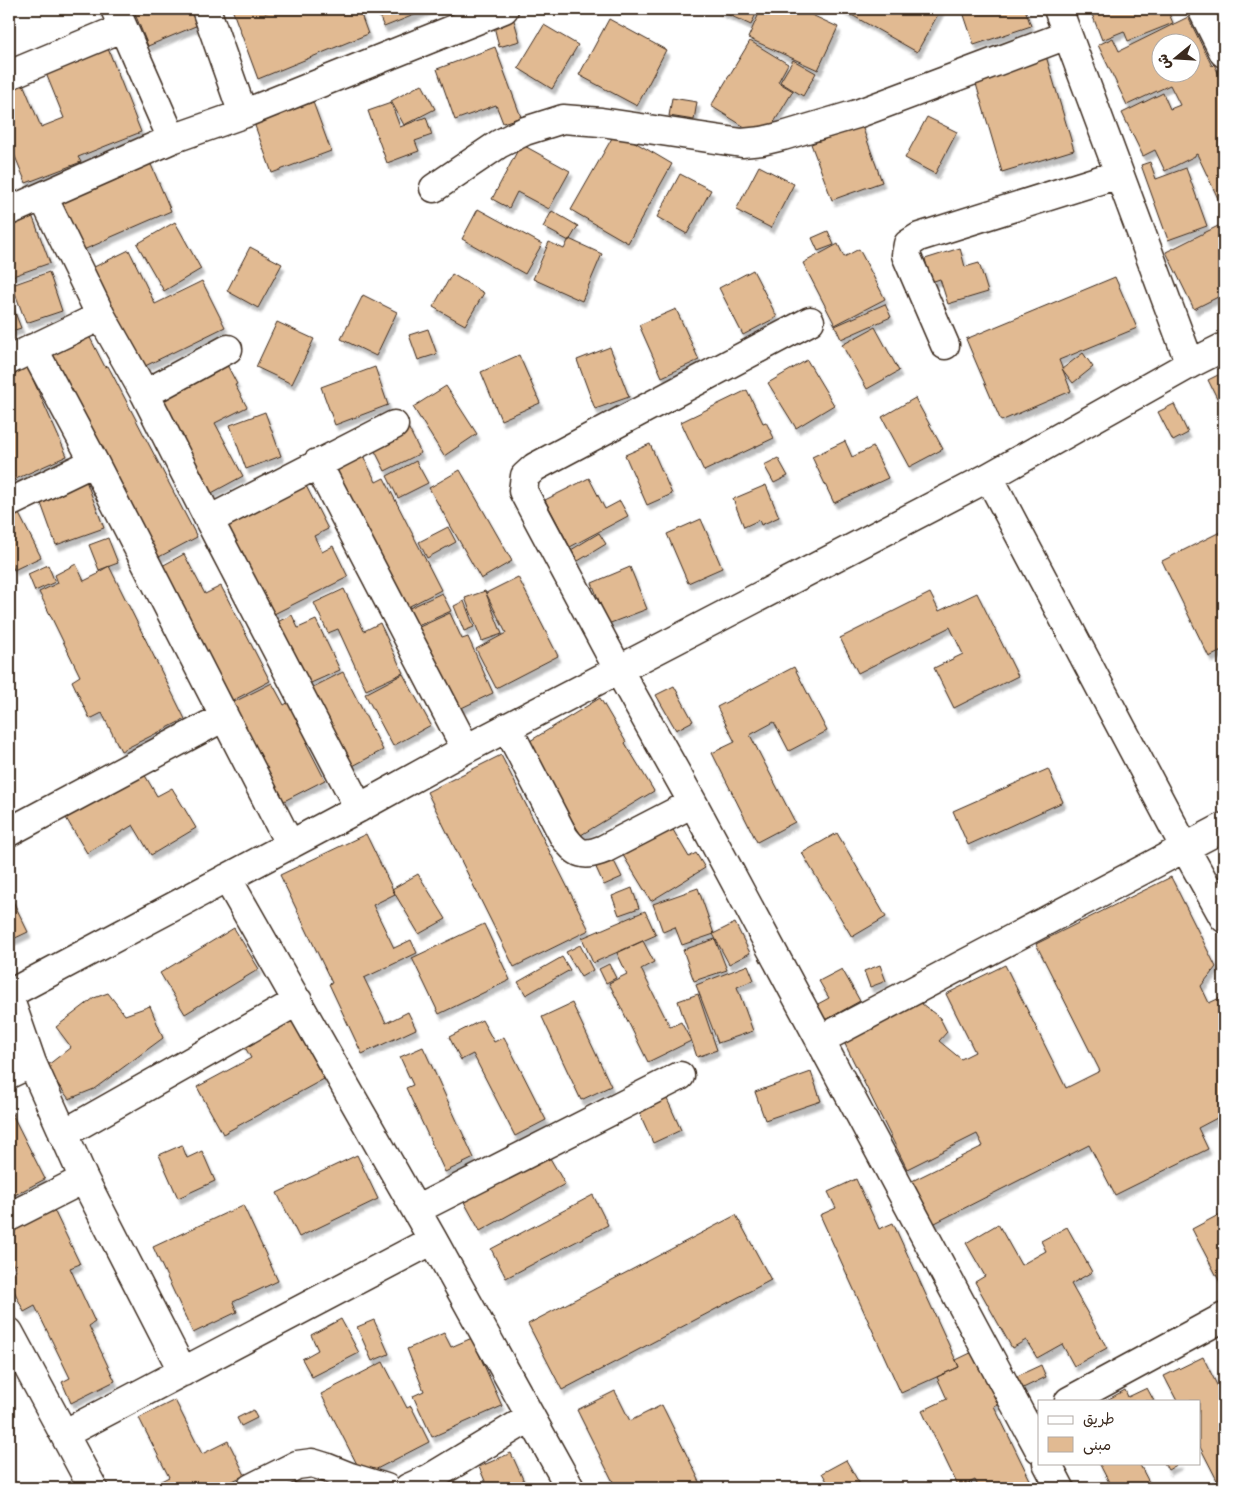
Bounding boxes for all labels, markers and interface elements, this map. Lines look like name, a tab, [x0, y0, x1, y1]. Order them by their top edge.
north arrow	[1150, 32, 1200, 82]
text: ش	[1152, 51, 1177, 72]
legend	[1038, 1400, 1200, 1464]
text: طريق	[1083, 1408, 1115, 1432]
text: مبنى	[1083, 1434, 1111, 1458]

